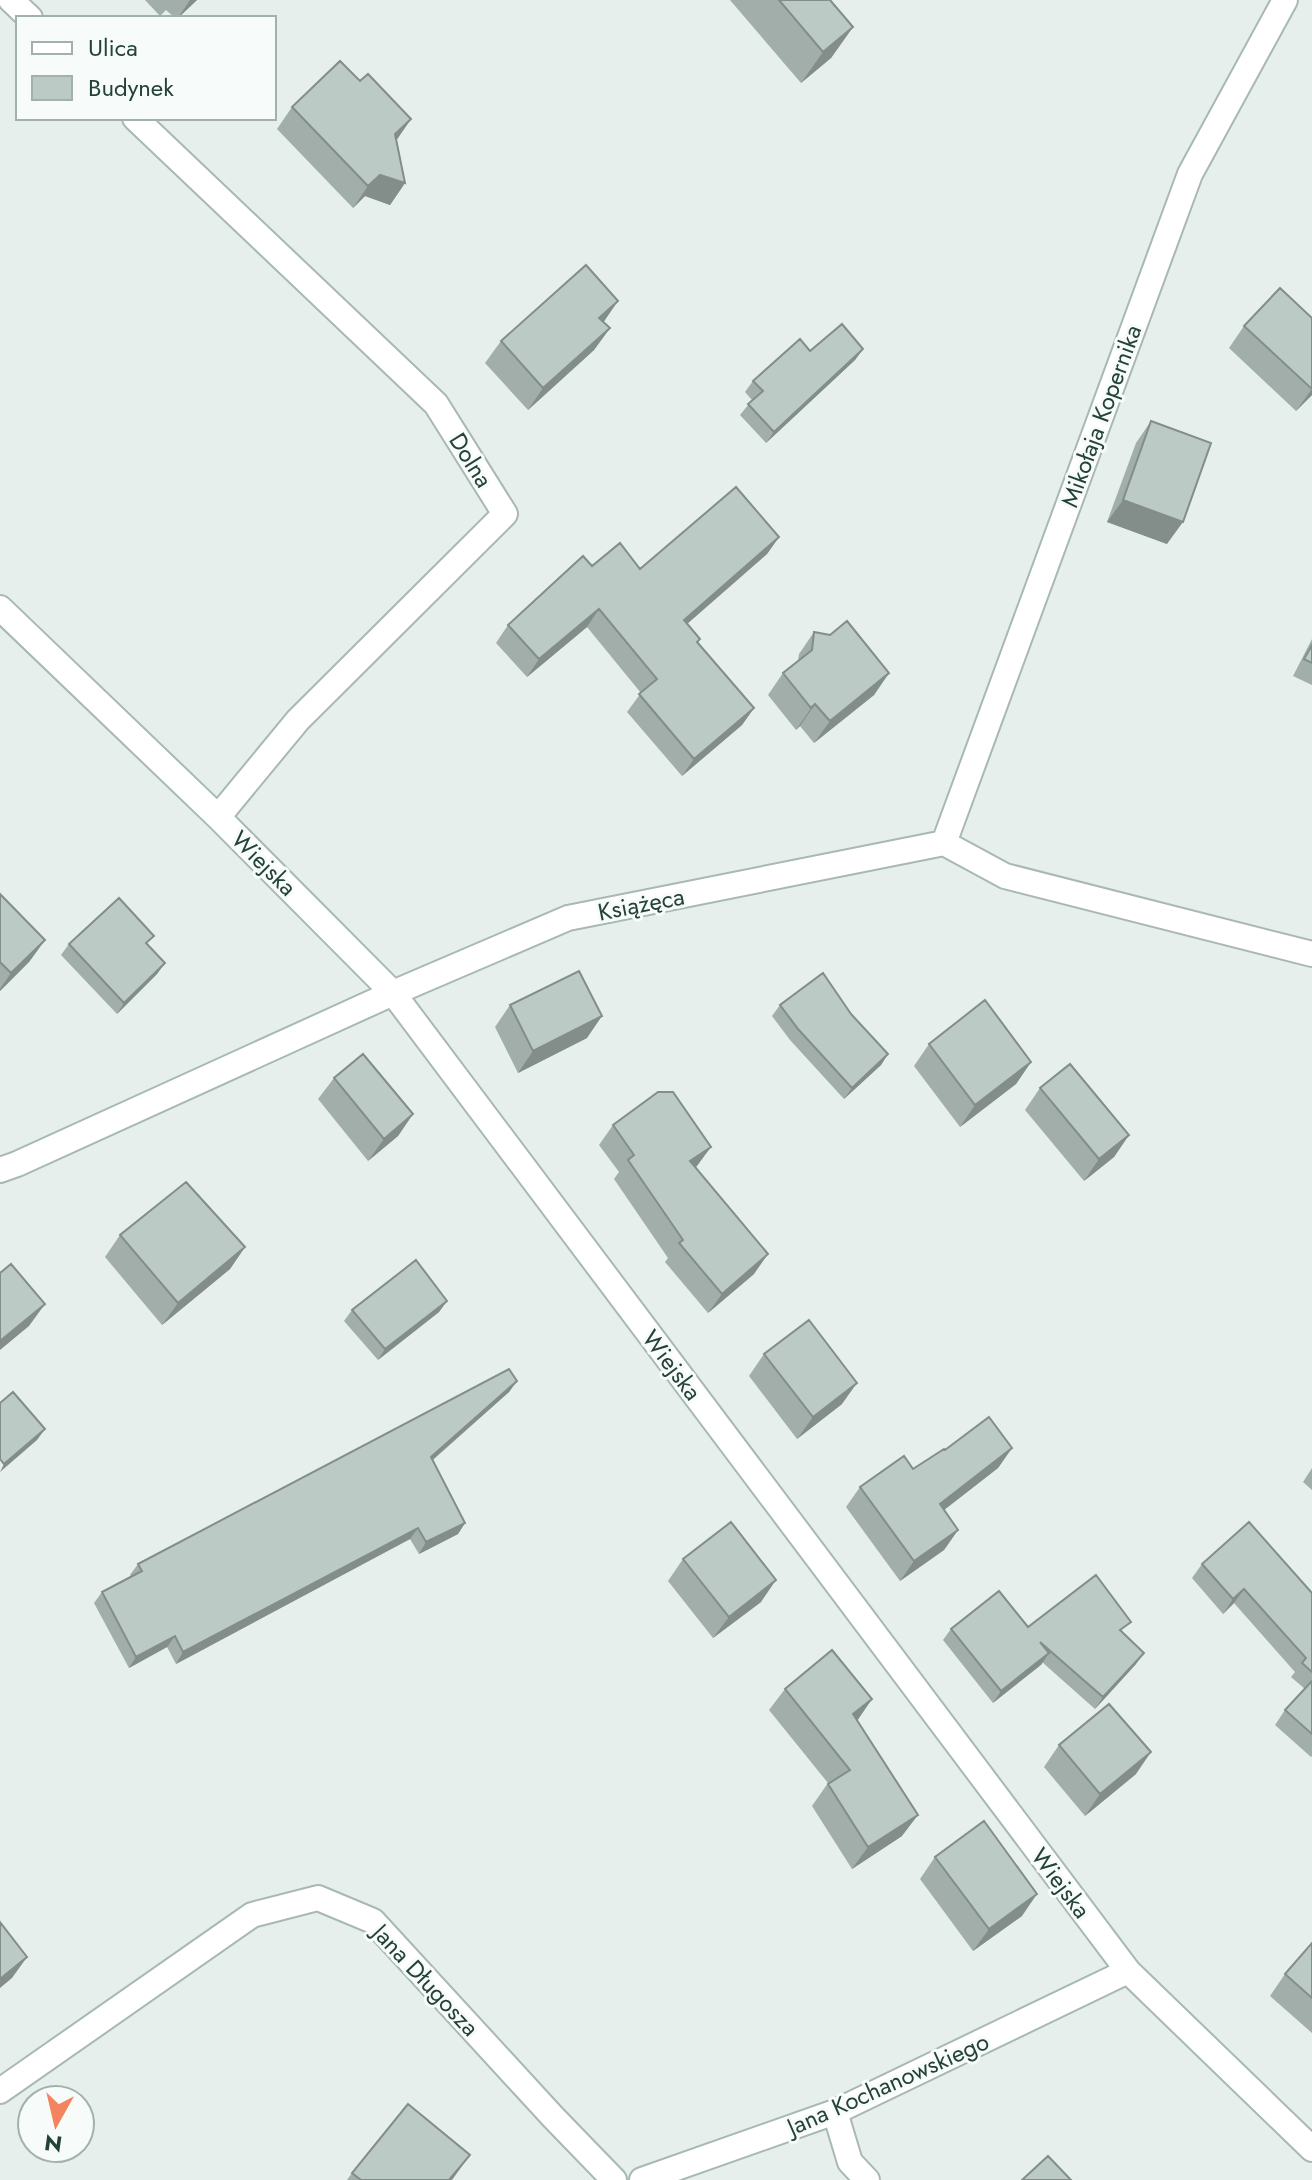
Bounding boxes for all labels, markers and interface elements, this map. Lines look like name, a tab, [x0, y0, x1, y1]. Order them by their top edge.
legend	[16, 16, 276, 120]
text: Ulica	[88, 30, 138, 65]
text: Budynek	[88, 70, 174, 105]
street label: Mikołaja Kopernika	[1052, 320, 1150, 512]
street label: Dolna	[441, 426, 501, 494]
street label: Wiejska	[223, 822, 305, 904]
street label: Książęca	[595, 878, 687, 930]
street label: Wiejska	[634, 1322, 710, 1408]
street label: Wiejska	[1023, 1840, 1099, 1926]
street label: Jana Długosza	[363, 1914, 487, 2044]
street label: Jana Kochanowskiego	[779, 2024, 994, 2145]
north arrow	[16, 2084, 96, 2164]
text: N	[42, 2127, 64, 2161]

